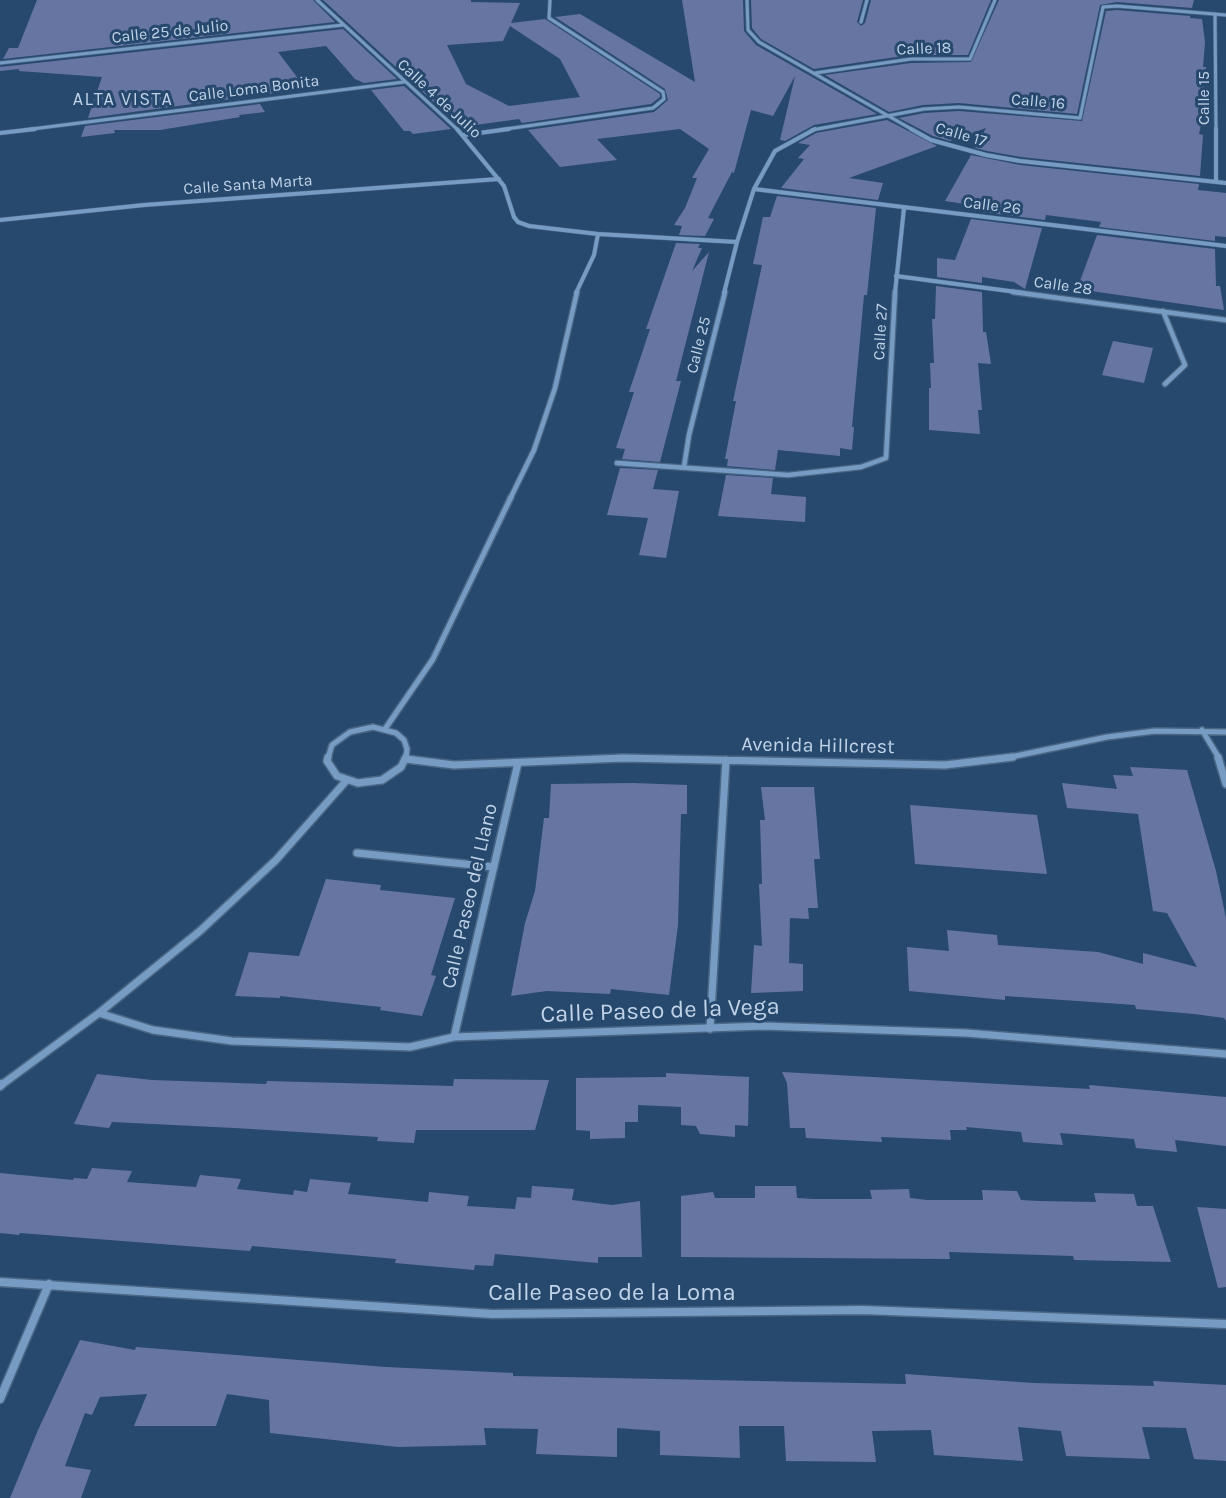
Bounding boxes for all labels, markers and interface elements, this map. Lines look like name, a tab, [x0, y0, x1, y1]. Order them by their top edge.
street label: Calle 25 de Julio	[111, 16, 229, 48]
street label: Calle 18	[896, 38, 952, 60]
street label: Calle 4 de Julio	[393, 55, 485, 143]
street label: Calle Loma Bonita	[188, 71, 320, 107]
street label: Calle 15	[1194, 71, 1214, 125]
district label: ALTA VISTA	[73, 89, 173, 111]
street label: Calle 16	[1010, 90, 1066, 114]
street label: Calle 17	[933, 119, 989, 151]
street label: Calle Santa Marta	[183, 171, 313, 199]
street label: Calle 26	[962, 193, 1022, 219]
street label: Calle 28	[1033, 272, 1093, 300]
street label: Calle 27	[870, 303, 892, 361]
street label: Calle 25	[683, 315, 715, 375]
street label: Avenida Hillcrest	[741, 733, 895, 759]
street label: Calle Paseo del Llano	[437, 801, 503, 991]
street label: Calle Paseo de la Vega	[540, 992, 780, 1030]
street label: Calle Paseo de la Loma	[488, 1279, 736, 1307]

